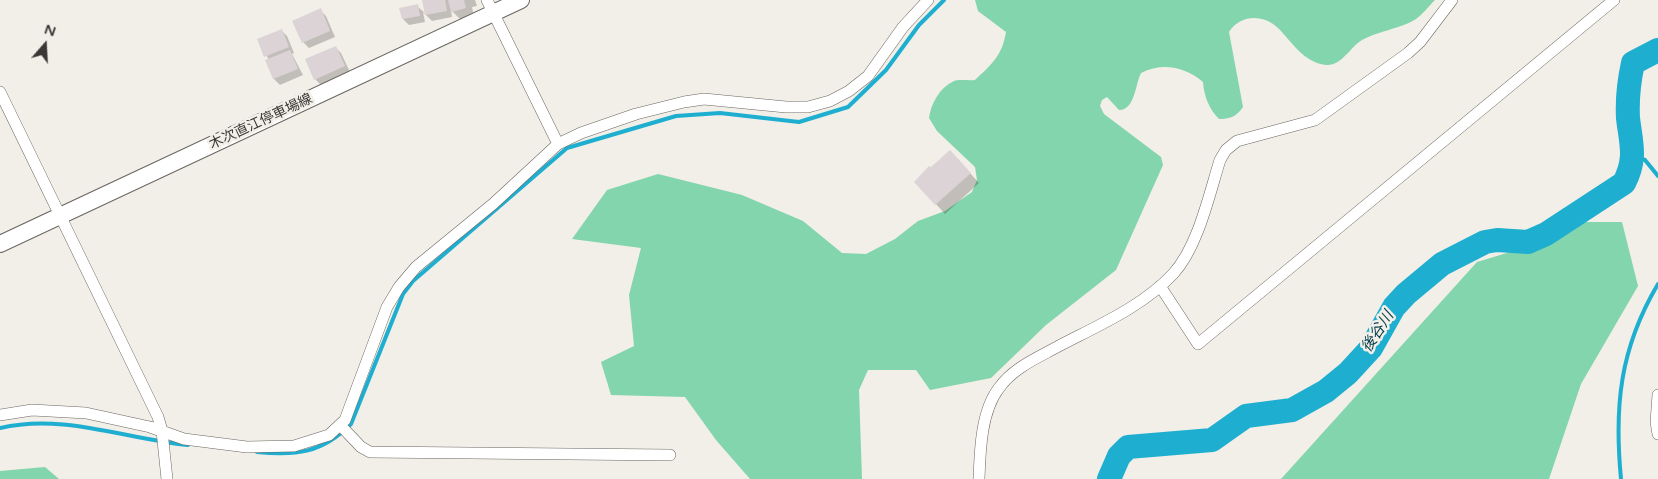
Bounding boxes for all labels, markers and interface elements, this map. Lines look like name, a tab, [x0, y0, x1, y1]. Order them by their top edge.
north arrow	[20, 20, 70, 70]
text: N	[42, 20, 58, 40]
street label: 木次直江停車場線	[207, 91, 315, 153]
water label: 後谷川	[1358, 308, 1398, 356]

